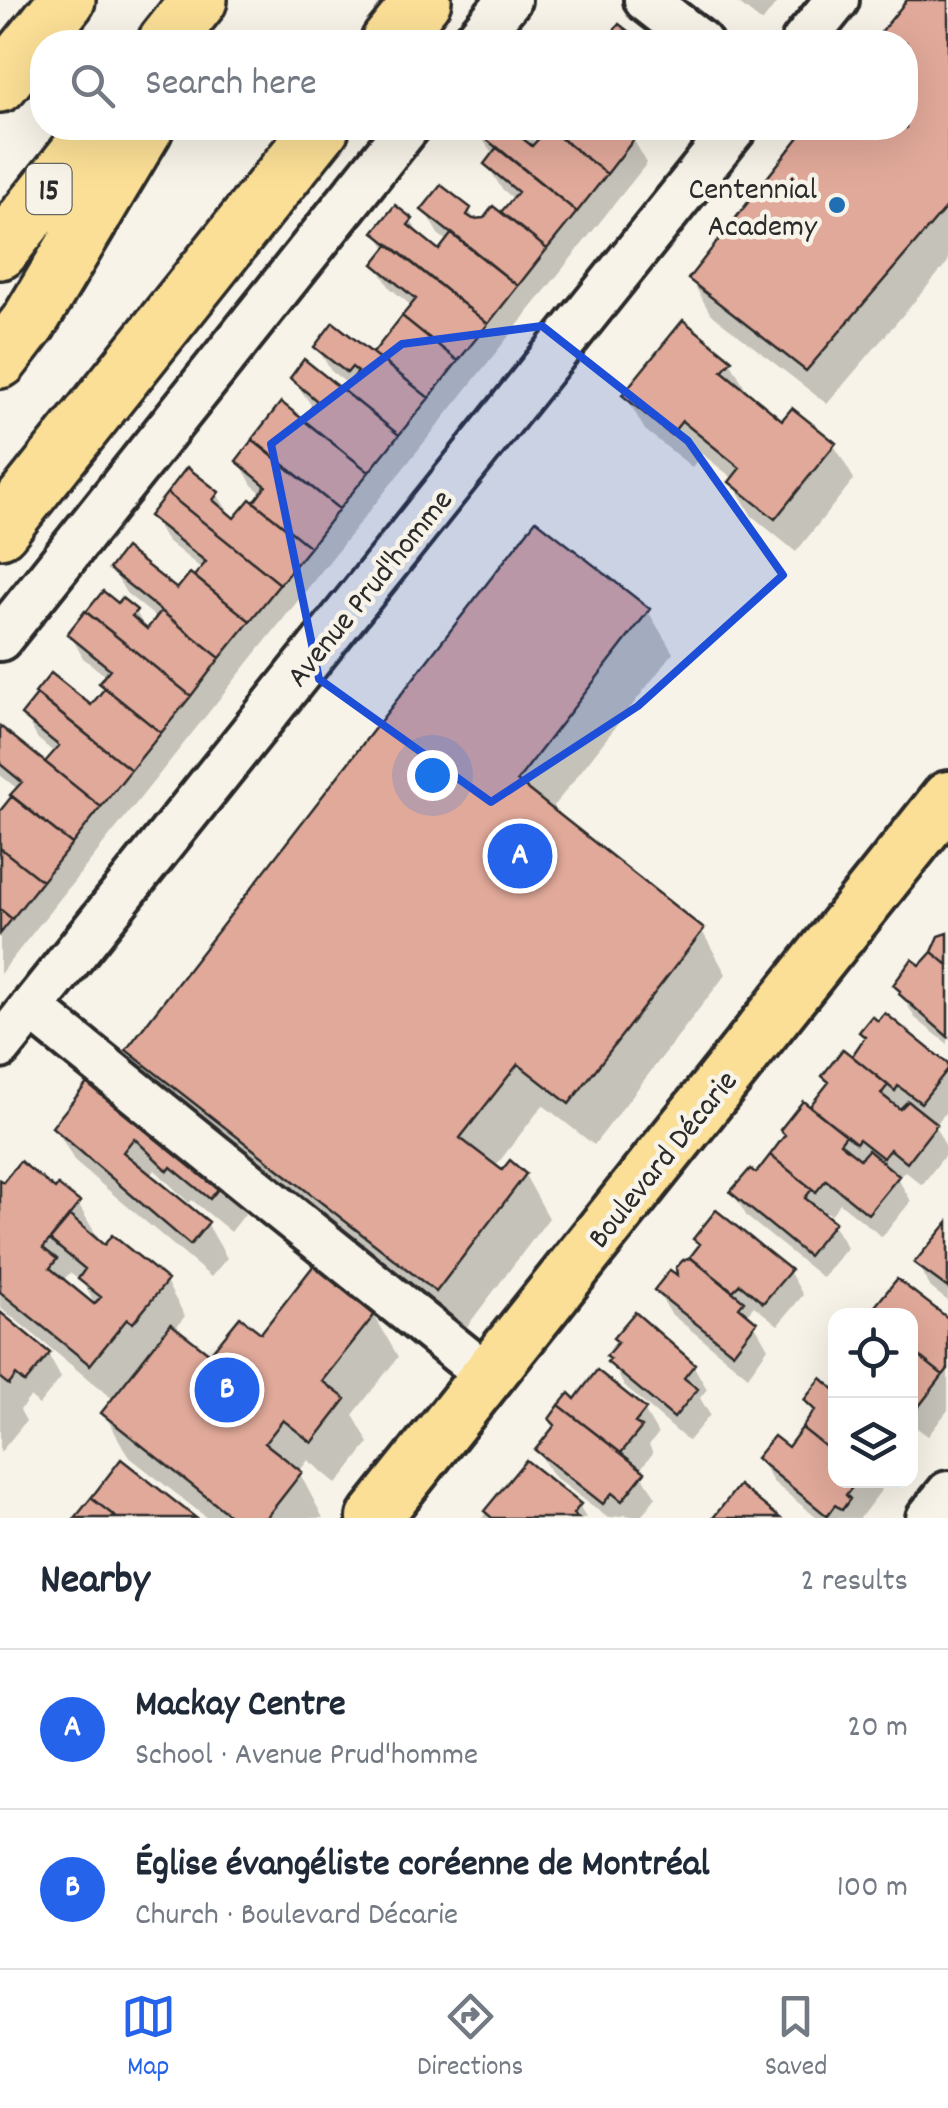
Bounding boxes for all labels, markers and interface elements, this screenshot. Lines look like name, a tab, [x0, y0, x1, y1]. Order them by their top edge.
search box	[30, 30, 918, 140]
icon: search	[65, 58, 120, 113]
text: Search here	[145, 58, 317, 113]
road number: 15	[27, 164, 72, 214]
place label: Centennial Academy	[688, 169, 818, 252]
marker: Centennial Academy	[826, 194, 848, 216]
street label: Avenue Prud'homme	[277, 481, 466, 699]
your location	[407, 750, 458, 801]
pin: A	[488, 818, 552, 894]
street label: Boulevard Décarie	[579, 1062, 751, 1260]
map controls	[828, 1308, 918, 1488]
button: locate	[828, 1308, 918, 1398]
pin: B	[194, 1352, 260, 1428]
button: layers	[828, 1398, 918, 1488]
text: Nearby	[40, 1553, 150, 1613]
text: 2 results	[801, 1560, 908, 1606]
text: Mackay Centre	[135, 1679, 346, 1734]
text: A	[64, 1706, 81, 1752]
text: 20 m	[847, 1706, 908, 1752]
text: School · Avenue Prud'homme	[135, 1734, 478, 1780]
text: Église évangéliste coréenne de Montréal	[135, 1839, 710, 1894]
text: B	[65, 1866, 80, 1912]
text: 100 m	[837, 1866, 908, 1912]
text: Church · Boulevard Décarie	[135, 1894, 458, 1940]
tab: Map	[121, 1989, 176, 2089]
tab: Directions	[417, 1989, 523, 2089]
tab: Saved	[765, 1989, 827, 2089]

